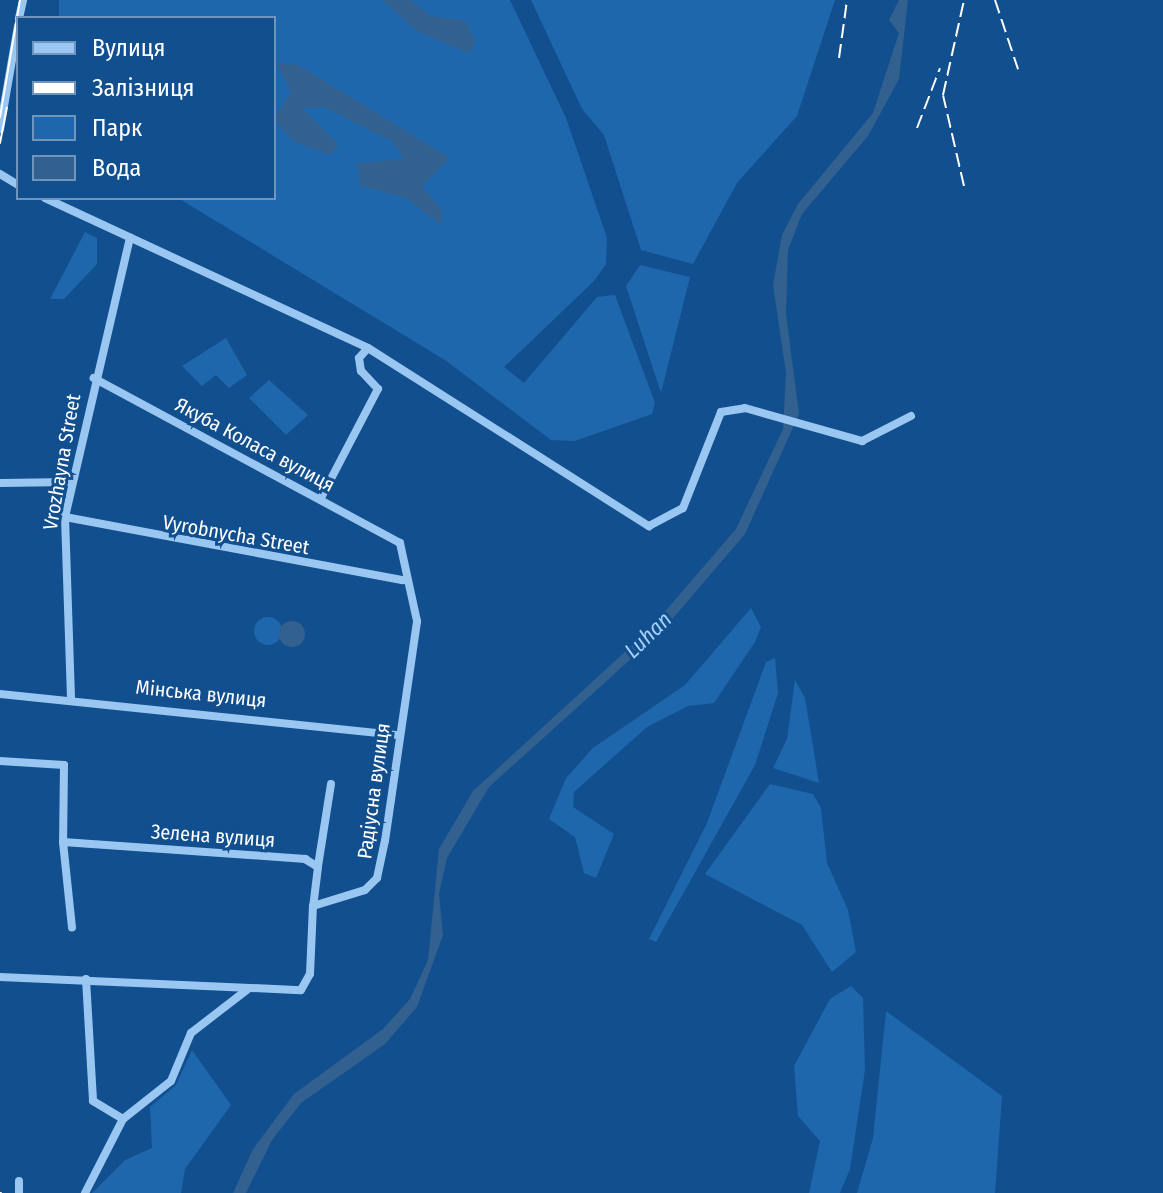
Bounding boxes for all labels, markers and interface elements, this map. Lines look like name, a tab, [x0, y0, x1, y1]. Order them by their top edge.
legend	[16, 16, 276, 200]
text: Вулиця	[92, 34, 165, 62]
text: Залізниця	[92, 74, 194, 102]
text: Парк	[92, 114, 142, 142]
text: Вода	[92, 154, 141, 182]
street label: Vrozhayna Street	[38, 392, 86, 532]
street label: Якуба Коласа вулиця	[171, 393, 339, 497]
street label: Vyrobnycha Street	[161, 510, 311, 560]
water label: Luhan	[619, 606, 677, 664]
street label: Мінська вулиця	[134, 675, 268, 713]
street label: Радіусна вулиця	[353, 722, 395, 860]
street label: Зелена вулиця	[150, 820, 276, 852]

